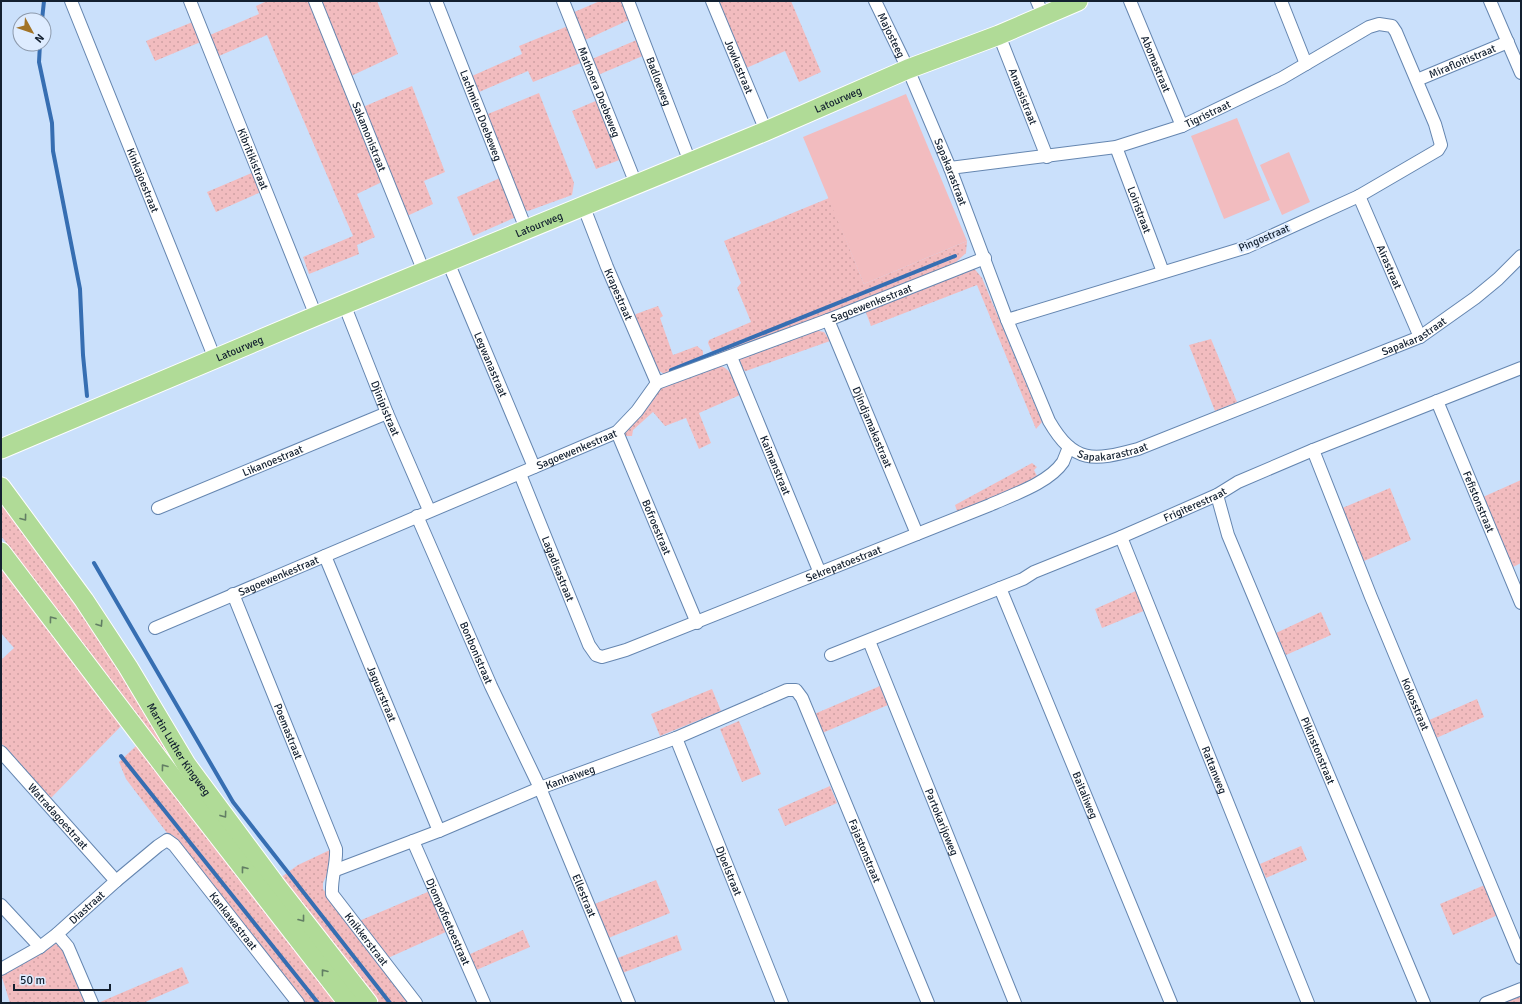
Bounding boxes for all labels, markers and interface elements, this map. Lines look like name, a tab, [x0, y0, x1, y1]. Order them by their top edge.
street label: Majosteeg	[875, 10, 908, 60]
north arrow	[12, 12, 52, 52]
text: N	[32, 31, 47, 45]
street label: Abomastraat	[1139, 33, 1174, 94]
street label: Jowkastraat	[722, 38, 756, 96]
street label: Mirafloitistraat	[1427, 41, 1498, 81]
street label: Mathoera Doebeweg	[575, 45, 623, 139]
street label: Badloeweg	[644, 55, 674, 108]
street label: Anansistraat	[1006, 66, 1040, 127]
street label: Lachmien Doebeweg	[457, 68, 505, 163]
street label: Latourweg	[812, 84, 864, 116]
street label: Tigristraat	[1183, 97, 1233, 130]
street label: Sakamonistraat	[350, 100, 389, 173]
street label: Kibritikistraat	[235, 126, 271, 192]
street label: Sapakarastraat	[932, 136, 970, 207]
street label: Kinkajoestraat	[124, 146, 162, 214]
street label: Loiristraat	[1125, 185, 1154, 235]
street label: Latourweg	[513, 209, 565, 240]
street label: Pingostraat	[1236, 221, 1292, 255]
street label: Airastraat	[1374, 243, 1405, 291]
street label: Krapestraat	[602, 266, 636, 322]
street label: Sagoewenkestraat	[829, 281, 914, 325]
street label: Sapakarastraat	[1380, 314, 1449, 358]
street label: Legwanastraat	[472, 330, 510, 399]
street label: Latourweg	[214, 332, 265, 364]
street label: Djinipistraat	[368, 379, 403, 438]
street label: Djindjamakastraat	[850, 385, 895, 470]
street label: Sagoewenkestraat	[534, 426, 619, 472]
street label: Kaimanstraat	[758, 434, 794, 497]
street label: Sapakarastraat	[1075, 439, 1150, 463]
street label: Likanoestraat	[240, 442, 305, 479]
street label: Fefistonstraat	[1460, 469, 1497, 534]
street label: Frigiterestraat	[1161, 484, 1229, 524]
street label: Bofroestraat	[639, 497, 674, 557]
one-way arrow	[20, 514, 27, 521]
street label: Lagadisastraat	[539, 534, 577, 603]
street label: Sekrepatoestraat	[804, 542, 883, 584]
street label: Sagoewenkestraat	[236, 553, 321, 599]
one-way arrow	[49, 616, 56, 623]
one-way arrow	[95, 620, 103, 627]
street label: Bonbonistraat	[457, 620, 496, 686]
street label: Jaguarstraat	[365, 664, 399, 724]
street label: Kokosstraat	[1399, 676, 1432, 732]
street label: Martin Luther Kingweg	[144, 700, 214, 798]
street label: Poemastraat	[271, 701, 306, 761]
street label: Pikinstonstraat	[1298, 715, 1338, 786]
street label: Rattanweg	[1199, 744, 1230, 796]
street label: Kanhaiweg	[544, 762, 597, 792]
one-way arrow	[161, 764, 169, 771]
street label: Baitaliweg	[1070, 770, 1101, 821]
street label: Watradagoestraat	[25, 781, 91, 852]
street label: Partokarijoweg	[923, 786, 961, 858]
one-way arrow	[219, 811, 227, 818]
street label: Fajastonstraat	[846, 817, 884, 885]
street label: Djoelstraat	[713, 844, 745, 898]
one-way arrow	[242, 867, 249, 874]
street label: Ellestraat	[570, 872, 599, 919]
street label: Djompofoetoestraat	[424, 876, 473, 967]
street label: Diastraat	[66, 888, 107, 927]
street label: Kankawastraat	[207, 889, 260, 953]
street label: Knikkerstraat	[342, 910, 391, 968]
one-way arrow	[298, 915, 305, 922]
scale bar	[14, 966, 110, 992]
one-way arrow	[322, 970, 329, 977]
text: 50 m	[20, 973, 45, 988]

